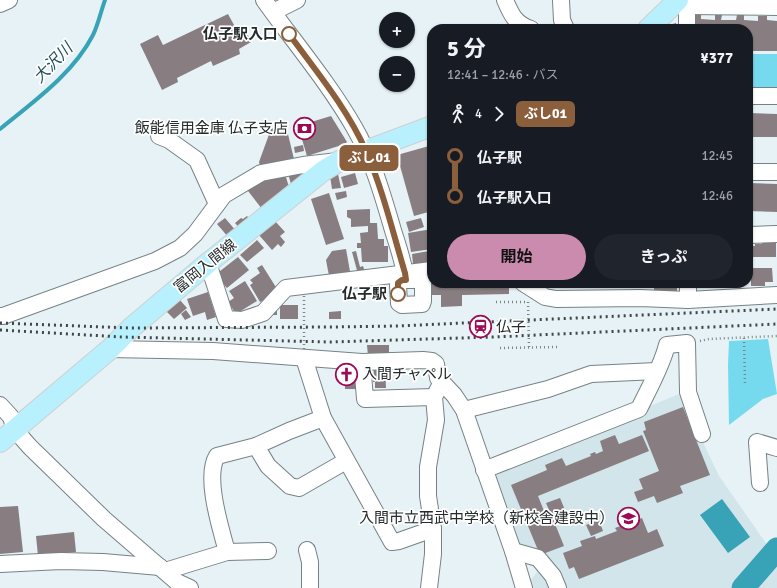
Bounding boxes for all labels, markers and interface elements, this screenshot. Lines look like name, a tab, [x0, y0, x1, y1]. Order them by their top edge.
map controls	[379, 12, 415, 92]
button: +	[379, 12, 415, 48]
place label: 仏子駅入口	[202, 25, 278, 43]
marker: 仏子駅入口	[281, 26, 297, 42]
text: 5 分	[447, 35, 486, 62]
water label: 大沢川	[29, 37, 78, 87]
text: ¥377	[701, 49, 733, 67]
button: −	[379, 56, 415, 92]
text: 12:41 – 12:46 · バス	[447, 67, 558, 83]
icon: walk	[447, 103, 469, 125]
icon: forward	[488, 103, 510, 125]
text: ぶし01	[524, 105, 567, 122]
text: 4	[475, 106, 482, 122]
bank icon: 飯能信用金庫 仏子支店	[291, 115, 317, 141]
place label: 飯能信用金庫 仏子支店	[135, 119, 288, 137]
line badge: ぶし01	[341, 145, 397, 171]
text: 12:45	[701, 148, 733, 164]
text: ぶし01	[347, 149, 391, 166]
text: 仏子駅	[477, 149, 522, 167]
text: 12:46	[701, 188, 733, 204]
text: 仏子駅入口	[477, 189, 552, 207]
button: 開始	[447, 234, 586, 280]
button: きっぷ	[594, 234, 733, 280]
street label: 富岡入間線	[170, 235, 240, 297]
place label: 仏子駅	[341, 285, 387, 303]
marker: 仏子駅	[390, 286, 406, 302]
station icon: 仏子	[467, 314, 493, 340]
place label: 仏子	[496, 318, 526, 336]
church icon: 入間チャペル	[334, 361, 360, 387]
place label: 入間チャペル	[362, 365, 452, 383]
school or university icon: 入間市立西武中学校（新校舎建設中）	[616, 505, 642, 531]
place label: 入間市立西武中学校（新校舎建設中）	[359, 509, 614, 527]

